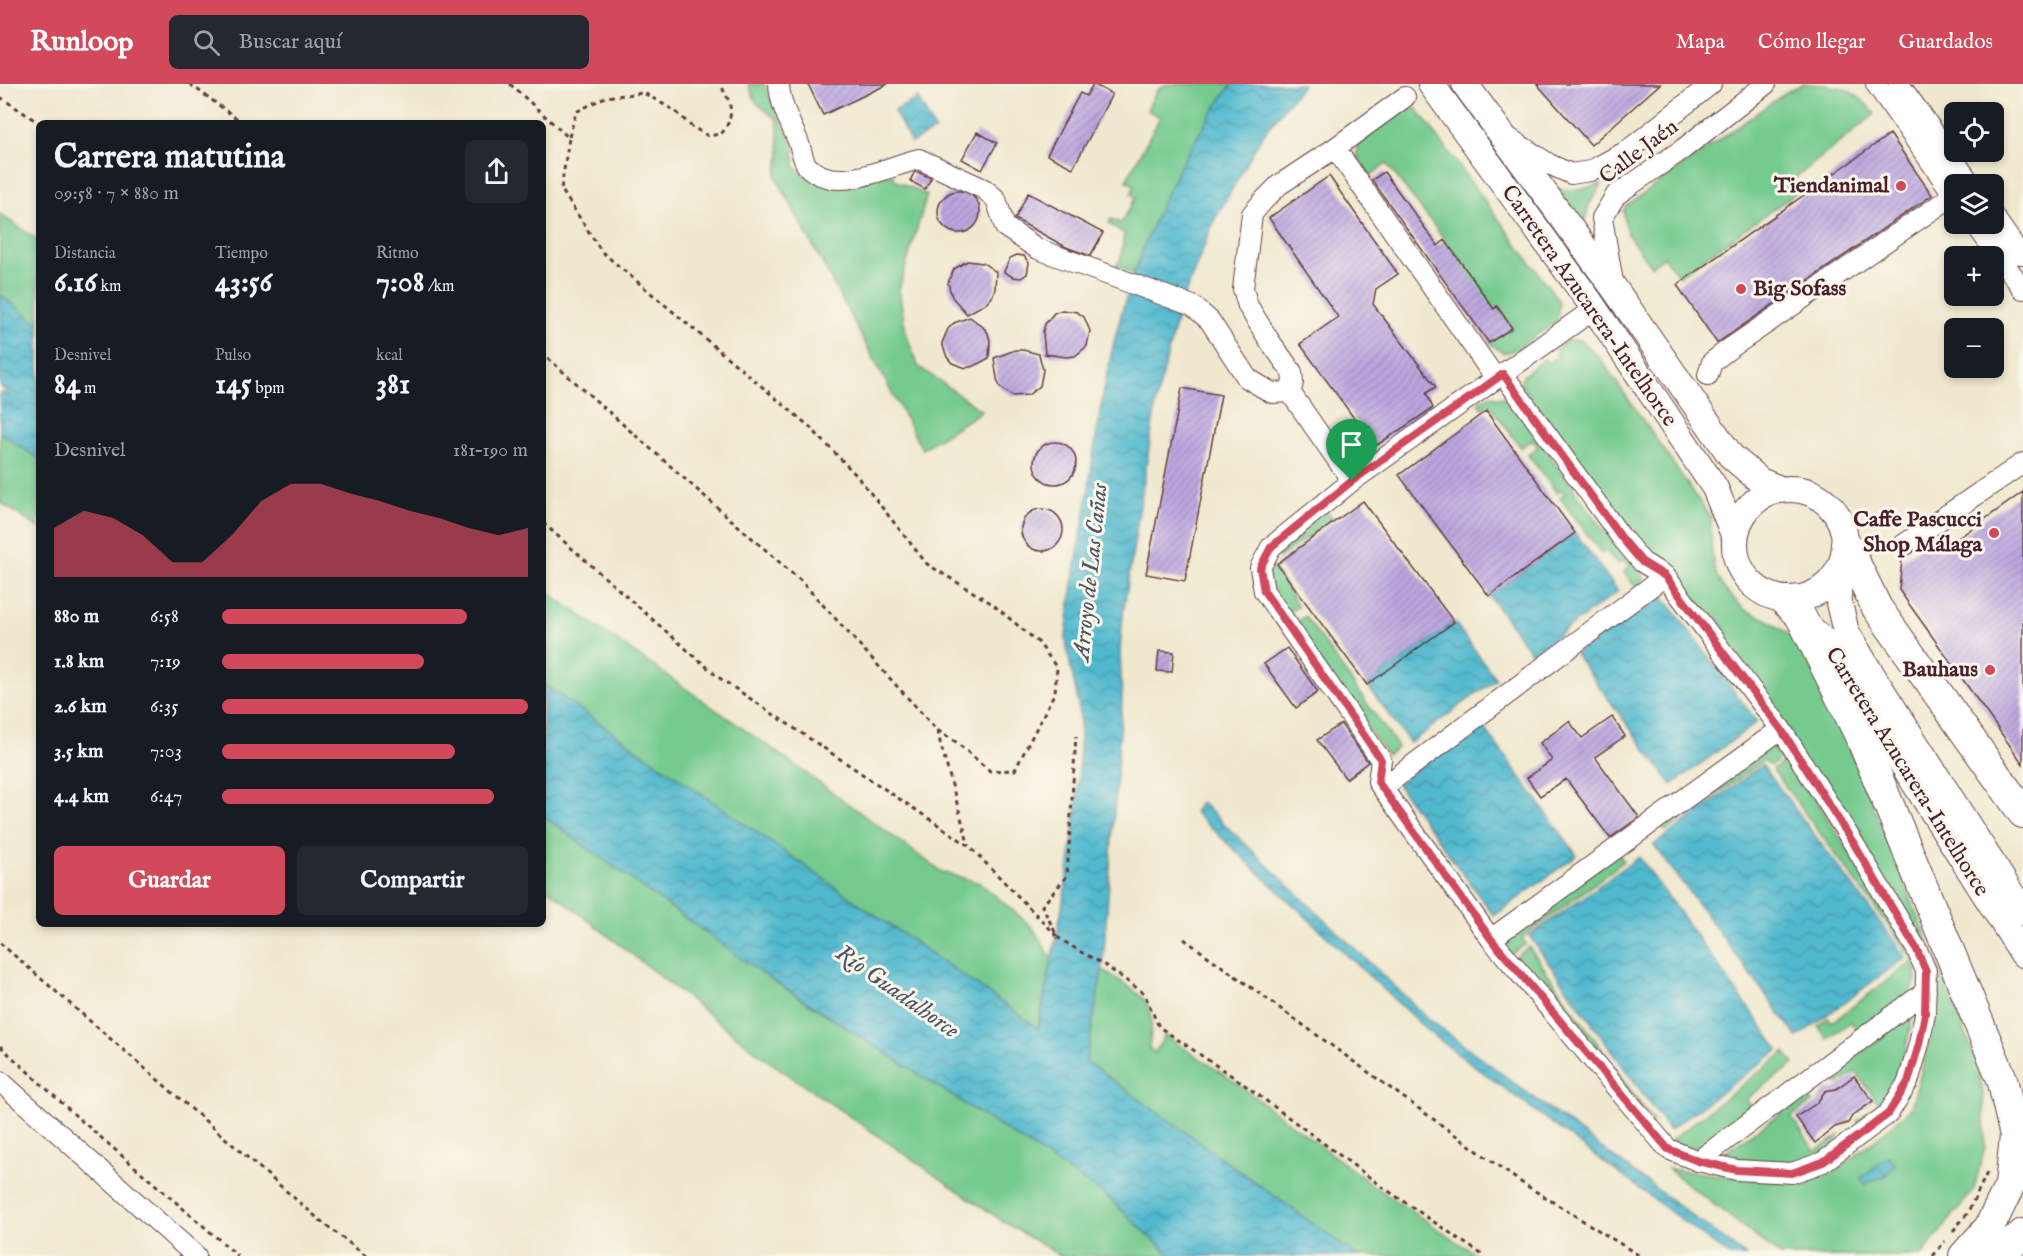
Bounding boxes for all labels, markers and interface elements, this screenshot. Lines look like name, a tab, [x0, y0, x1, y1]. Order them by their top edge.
search box	[169, 15, 589, 69]
text: Runloop	[30, 25, 133, 60]
icon: search	[190, 26, 223, 59]
text: Buscar aquí	[238, 28, 342, 56]
text: Mapa	[1676, 29, 1725, 56]
text: Cómo llegar	[1758, 29, 1865, 56]
text: Guardados	[1898, 29, 1993, 56]
map controls	[1944, 102, 2004, 378]
button: locate	[1944, 102, 2004, 162]
street label: Calle Jaén	[1594, 113, 1684, 191]
text: Carrera matutina	[54, 137, 285, 179]
button: share	[465, 140, 528, 203]
place label: Tiendanimal	[1773, 172, 1890, 200]
button: layers	[1944, 174, 2004, 234]
marker: Tiendanimal	[1894, 179, 1908, 193]
street label: Carretera Azucarera-Intelhorce	[1495, 180, 1683, 432]
text: 09:58 · 7 × 880 m	[54, 181, 179, 206]
text: Distancia	[54, 244, 116, 264]
text: Tiempo	[215, 244, 268, 264]
text: Ritmo	[376, 244, 419, 264]
button: +	[1944, 246, 2004, 306]
text: 6.16	[54, 264, 97, 302]
text: 43:56	[215, 264, 272, 302]
text: 7:08	[376, 264, 424, 302]
place label: Big Sofass	[1753, 275, 1846, 303]
text: km	[97, 277, 121, 297]
text: /km	[424, 277, 454, 297]
marker: Big Sofass	[1734, 282, 1748, 296]
button: −	[1944, 318, 2004, 378]
text: Desnivel	[54, 346, 111, 366]
text: Pulso	[215, 346, 251, 366]
text: kcal	[376, 346, 403, 366]
text: 84	[54, 366, 80, 404]
text: 145	[215, 366, 252, 404]
text: 381	[376, 366, 410, 404]
text: m	[80, 379, 96, 399]
text: bpm	[252, 379, 285, 399]
pin	[1326, 419, 1377, 481]
icon: arrive	[1335, 428, 1368, 461]
text: Desnivel	[54, 438, 126, 463]
text: 181–190 m	[453, 438, 528, 463]
water label: Arroyo de Las Cañas	[1066, 480, 1116, 665]
place label: Caffe Pascucci Shop Málaga	[1853, 506, 1982, 559]
marker: Caffe Pascucci Shop Málaga	[1987, 526, 2001, 540]
text: 880 m	[54, 604, 99, 629]
text: 6:58	[150, 604, 179, 629]
street label: Carretera Azucarera-Intelhorce	[1819, 642, 1995, 902]
text: 1.8 km	[54, 649, 104, 674]
text: 7:19	[150, 649, 181, 674]
place label: Bauhaus	[1902, 656, 1978, 684]
marker: Bauhaus	[1983, 663, 1997, 677]
text: 2.6 km	[54, 694, 107, 719]
text: 6:35	[150, 694, 178, 719]
text: 3.5 km	[54, 739, 104, 764]
text: 7:03	[150, 739, 182, 764]
text: 4.4 km	[54, 784, 109, 809]
text: 6:47	[150, 784, 182, 809]
button: Guardar	[54, 846, 285, 915]
button: Compartir	[297, 846, 528, 915]
water label: Río Guadalhorce	[829, 938, 965, 1046]

